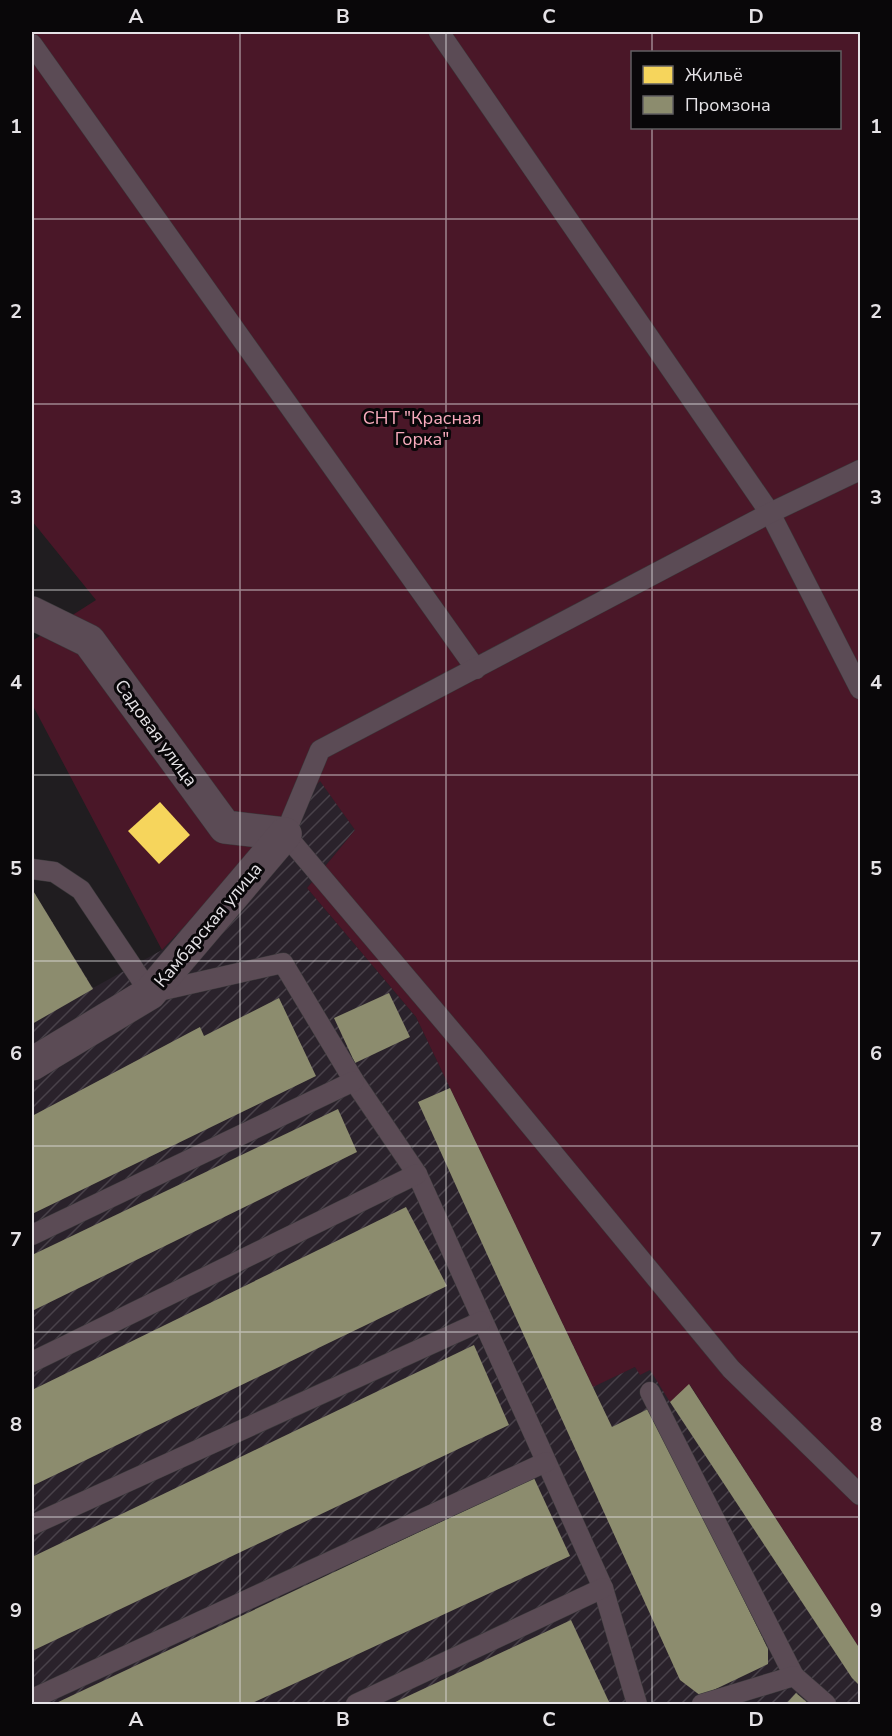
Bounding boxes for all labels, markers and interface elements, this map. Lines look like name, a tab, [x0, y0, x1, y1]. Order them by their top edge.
text: A	[129, 3, 144, 30]
text: B	[336, 3, 350, 30]
text: C	[542, 3, 556, 30]
text: D	[748, 3, 764, 30]
legend	[631, 51, 841, 129]
text: Жильё	[685, 63, 743, 87]
text: Промзона	[685, 93, 771, 117]
text: 1	[10, 113, 22, 140]
text: 1	[870, 113, 882, 140]
text: 2	[10, 298, 22, 325]
text: 2	[870, 298, 882, 325]
park label: СНТ "Красная Горка"	[363, 406, 481, 451]
text: 3	[10, 484, 22, 511]
text: 3	[870, 484, 882, 511]
text: 4	[10, 669, 22, 696]
text: 4	[870, 669, 882, 696]
street label: Садовая улица	[109, 675, 203, 791]
text: 5	[10, 855, 22, 882]
text: 5	[870, 855, 882, 882]
street label: Камбарская улица	[149, 858, 267, 992]
text: 6	[10, 1040, 22, 1067]
text: 6	[870, 1040, 882, 1067]
text: 7	[10, 1226, 22, 1253]
text: 7	[870, 1226, 882, 1253]
text: 8	[10, 1411, 22, 1438]
text: 8	[870, 1411, 882, 1438]
text: 9	[10, 1597, 22, 1624]
text: 9	[870, 1597, 882, 1624]
text: A	[129, 1706, 144, 1733]
text: B	[336, 1706, 350, 1733]
text: C	[542, 1706, 556, 1733]
text: D	[748, 1706, 764, 1733]

